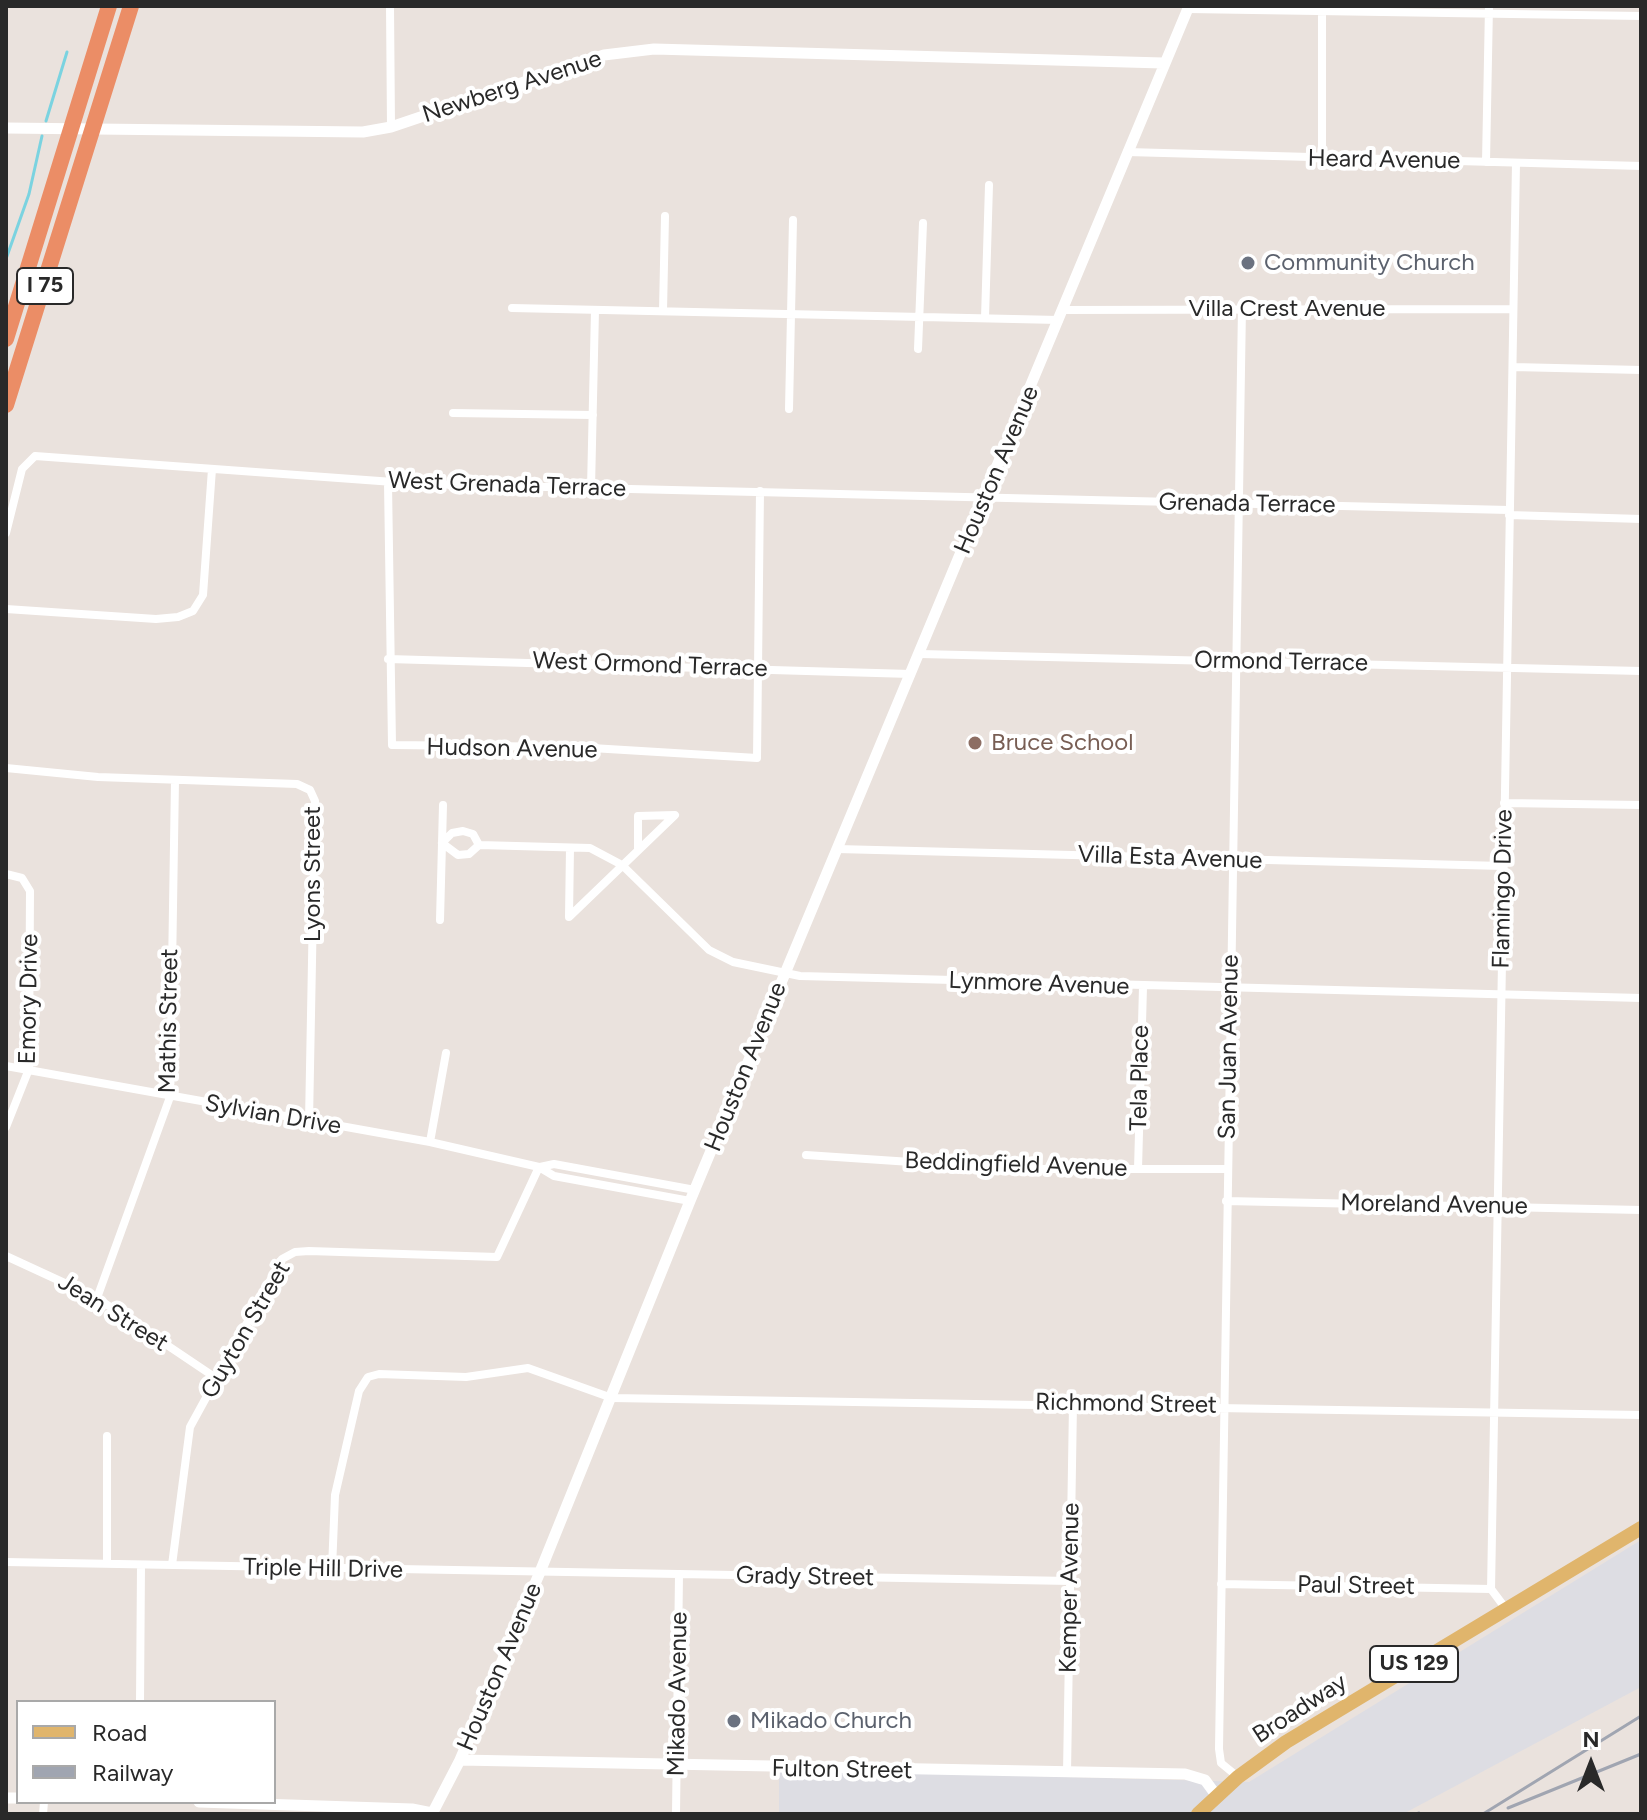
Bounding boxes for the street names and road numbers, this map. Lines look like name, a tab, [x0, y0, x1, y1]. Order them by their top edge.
street label: Newberg Avenue	[419, 44, 605, 130]
street label: Heard Avenue	[1307, 144, 1461, 176]
road number: I 75	[17, 268, 73, 304]
street label: Villa Crest Avenue	[1189, 295, 1385, 323]
street label: Houston Avenue	[949, 382, 1045, 558]
street label: West Grenada Terrace	[388, 466, 626, 504]
street label: Grenada Terrace	[1158, 488, 1336, 520]
street label: Ormond Terrace	[1194, 646, 1368, 678]
street label: West Ormond Terrace	[532, 647, 768, 683]
street label: Hudson Avenue	[426, 733, 598, 765]
street label: Lyons Street	[299, 806, 327, 942]
street label: Flamingo Drive	[1487, 809, 1519, 969]
street label: Villa Esta Avenue	[1077, 840, 1263, 876]
street label: Emory Drive	[13, 933, 45, 1065]
street label: Mathis Street	[153, 948, 185, 1094]
street label: San Juan Avenue	[1213, 954, 1245, 1140]
street label: Lynmore Avenue	[948, 966, 1130, 1002]
street label: Houston Avenue	[699, 978, 793, 1156]
street label: Tela Place	[1125, 1025, 1155, 1131]
street label: Sylvian Drive	[203, 1089, 343, 1141]
street label: Beddingfield Avenue	[904, 1147, 1128, 1183]
street label: Moreland Avenue	[1340, 1189, 1528, 1221]
street label: Guyton Street	[195, 1256, 297, 1404]
street label: Jean Street	[53, 1268, 173, 1358]
street label: Richmond Street	[1035, 1388, 1217, 1420]
street label: Kemper Avenue	[1054, 1503, 1086, 1673]
street label: Triple Hill Drive	[243, 1553, 403, 1585]
street label: Grady Street	[736, 1561, 874, 1593]
street label: Paul Street	[1297, 1571, 1415, 1601]
street label: Houston Avenue	[452, 1579, 548, 1755]
street label: Mikado Avenue	[662, 1611, 694, 1777]
road number: US 129	[1370, 1646, 1458, 1682]
street label: Broadway	[1248, 1668, 1352, 1750]
street label: Fulton Street	[771, 1754, 913, 1786]

